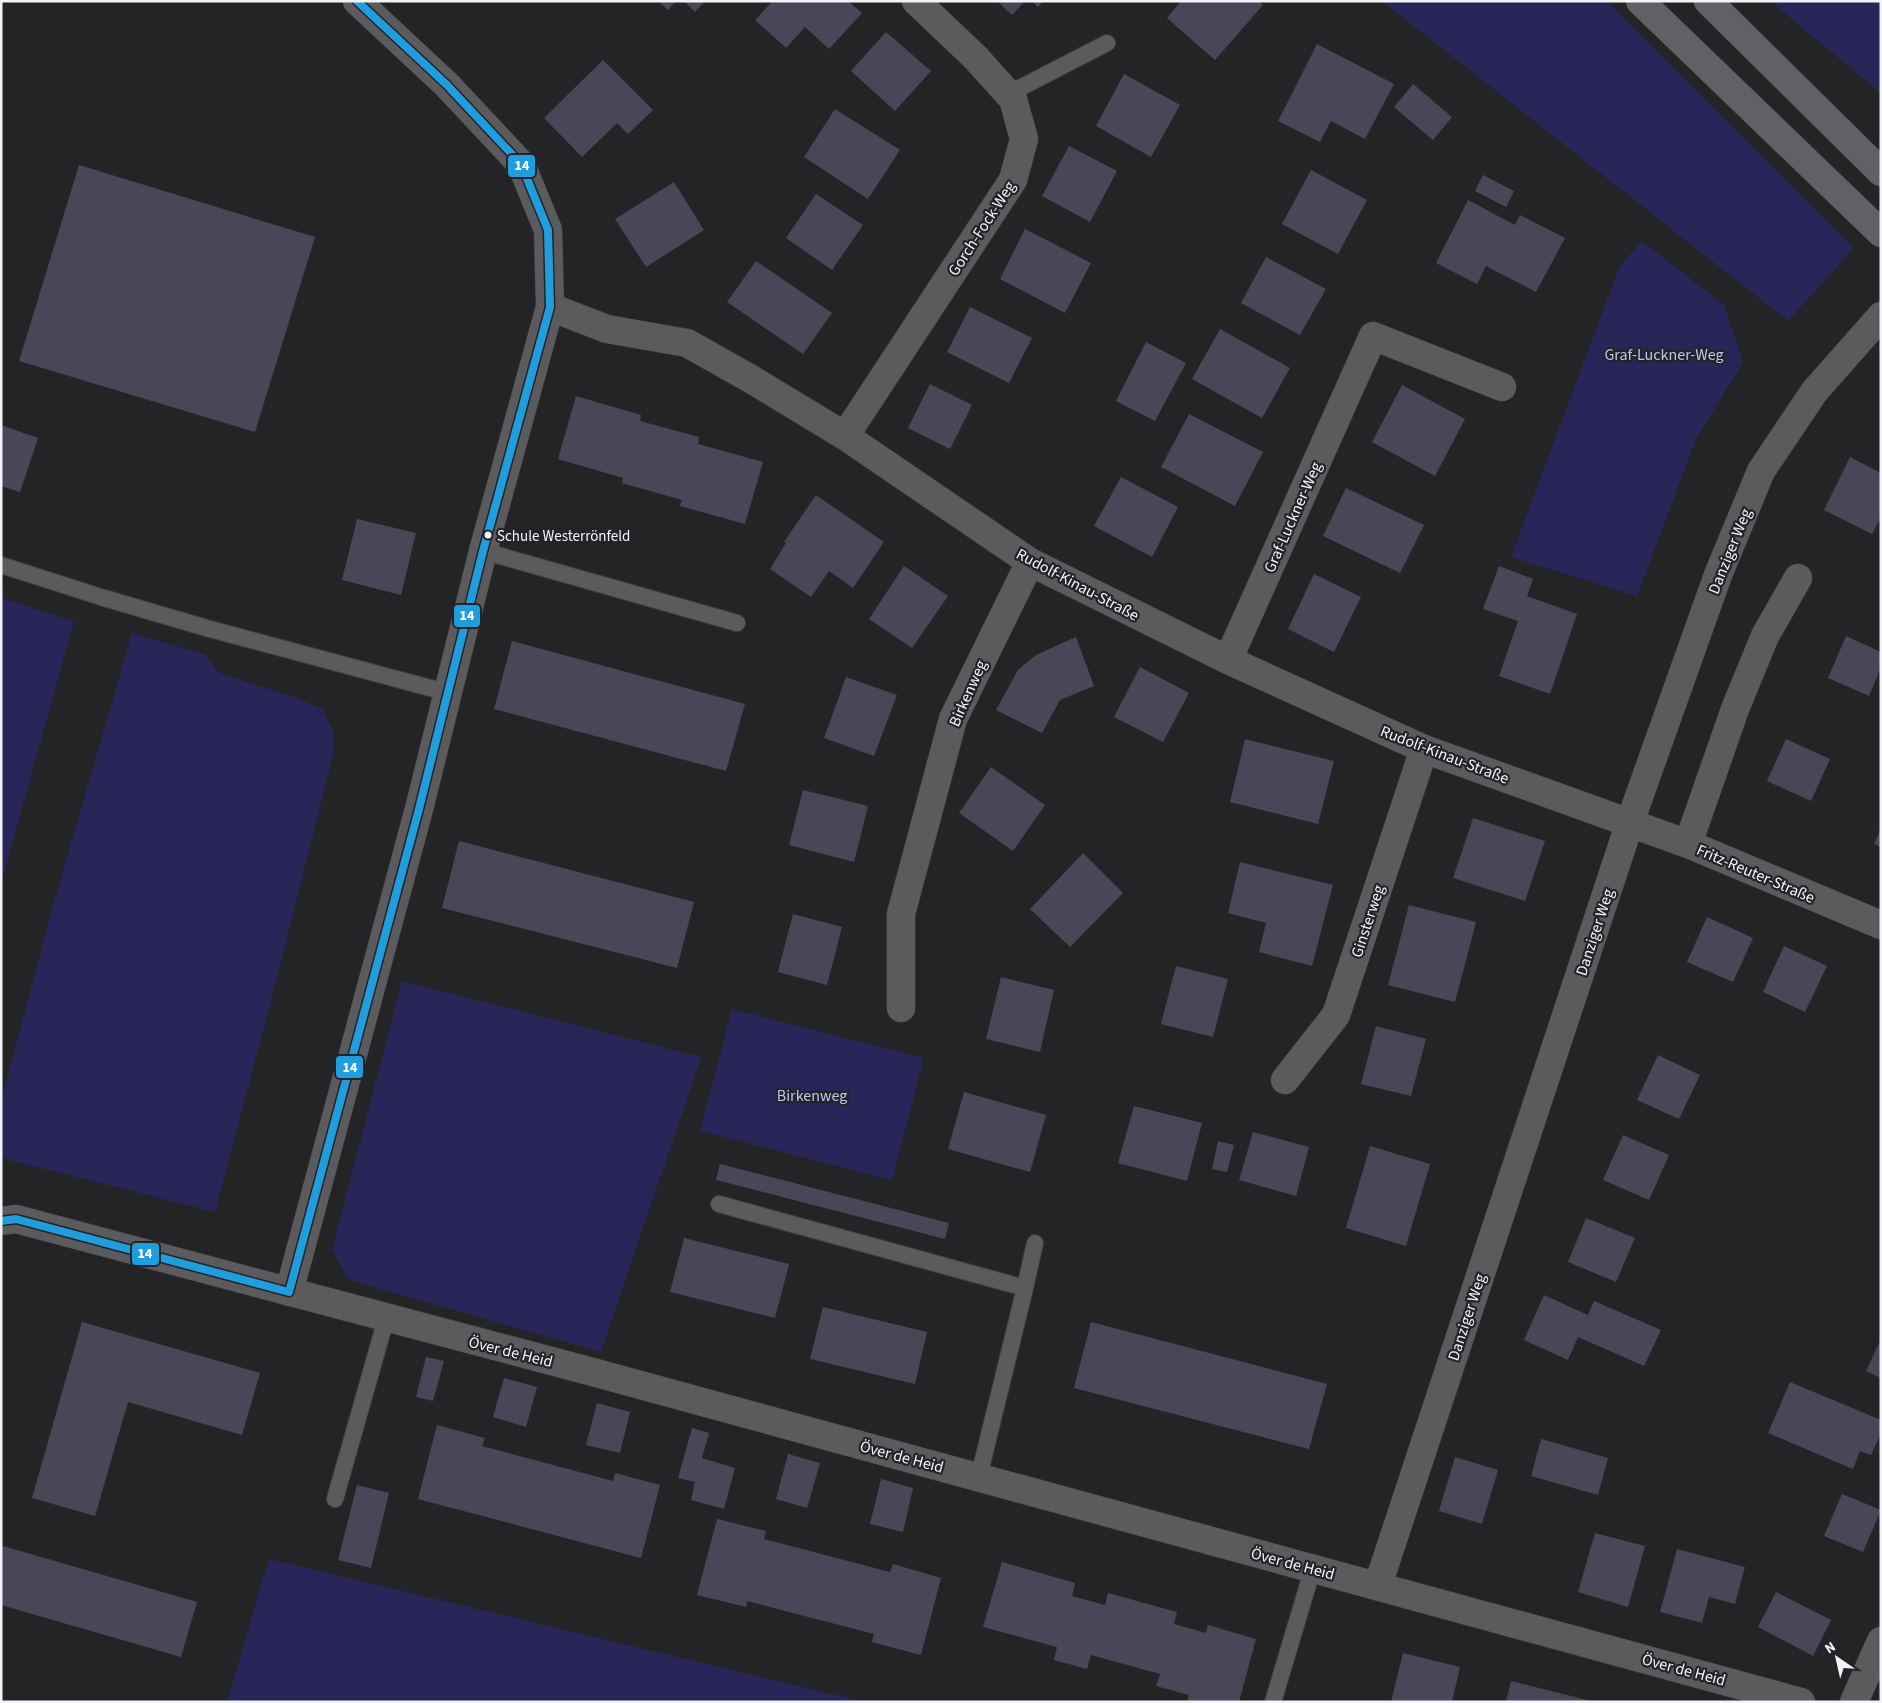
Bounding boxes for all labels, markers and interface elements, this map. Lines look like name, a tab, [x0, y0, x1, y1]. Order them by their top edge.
line badge: 14	[507, 154, 536, 178]
text: 14	[515, 156, 530, 176]
street label: Gorch-Fock-Weg	[943, 177, 1021, 280]
park label: Graf-Luckner-Weg	[1604, 344, 1724, 366]
street label: Graf-Luckner-Weg	[1259, 458, 1327, 576]
street label: Danziger Weg	[1703, 505, 1757, 597]
place label: Schule Westerrönfeld	[497, 526, 630, 547]
marker: Schule Westerrönfeld	[483, 530, 493, 540]
street label: Rudolf-Kinau-Straße	[1012, 543, 1143, 627]
line badge: 14	[453, 604, 481, 628]
text: 14	[460, 606, 475, 626]
street label: Birkenweg	[944, 657, 992, 730]
street label: Rudolf-Kinau-Straße	[1377, 720, 1512, 790]
street label: Fritz-Reuter-Straße	[1693, 839, 1818, 909]
street label: Ginsterweg	[1346, 882, 1390, 960]
street label: Danziger Weg	[1571, 886, 1619, 979]
line badge: 14	[335, 1055, 364, 1079]
text: 14	[343, 1058, 358, 1078]
park label: Birkenweg	[777, 1085, 847, 1107]
line badge: 14	[131, 1242, 160, 1266]
text: 14	[138, 1244, 153, 1264]
street label: Danziger Weg	[1443, 1271, 1491, 1364]
street label: Över de Heid	[466, 1331, 555, 1373]
street label: Över de Heid	[857, 1435, 946, 1479]
street label: Över de Heid	[1248, 1542, 1337, 1586]
north arrow	[1812, 1633, 1862, 1683]
text: N	[1821, 1637, 1840, 1659]
street label: Över de Heid	[1639, 1648, 1728, 1692]

